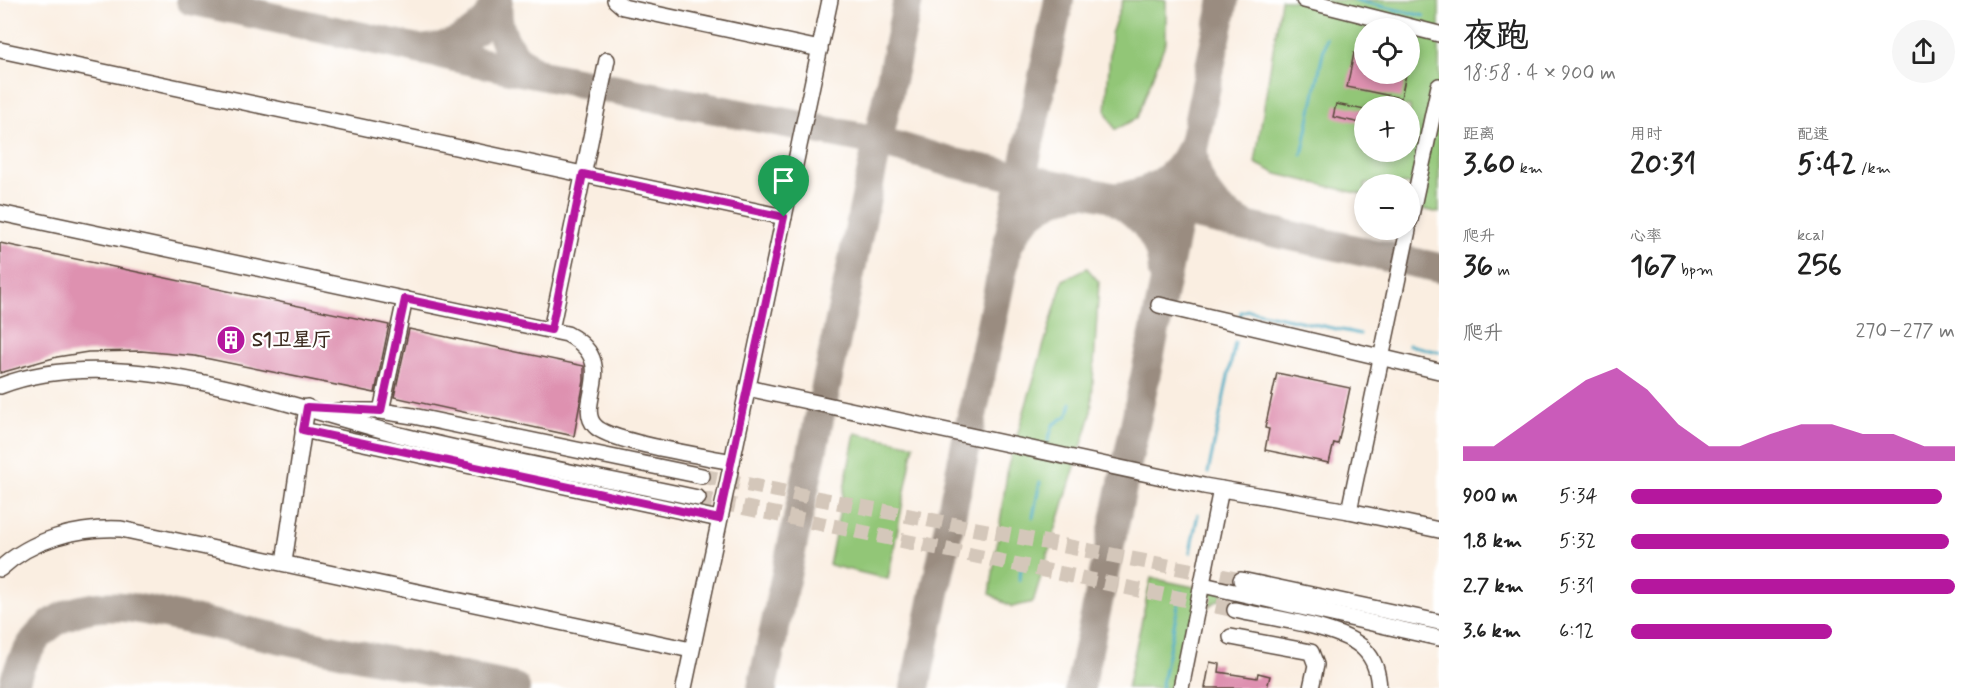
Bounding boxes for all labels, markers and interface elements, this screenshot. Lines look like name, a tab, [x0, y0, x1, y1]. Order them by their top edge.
text: 夜跑	[1463, 15, 1529, 59]
map controls	[1354, 18, 1420, 240]
button: locate	[1354, 18, 1420, 84]
button: share	[1892, 20, 1955, 83]
text: 18:58 · 4 × 900 m	[1463, 60, 1616, 87]
button: +	[1354, 96, 1420, 162]
text: 距离	[1463, 124, 1495, 145]
text: 用时	[1630, 124, 1662, 145]
text: 配速	[1797, 124, 1829, 145]
text: 3.60	[1463, 145, 1515, 184]
text: 20:31	[1630, 145, 1696, 184]
text: 5:42	[1797, 145, 1856, 184]
pin	[758, 155, 809, 217]
text: km	[1515, 158, 1543, 179]
text: /km	[1856, 158, 1891, 179]
icon: arrive	[767, 164, 800, 197]
button: −	[1354, 174, 1420, 240]
text: kcal	[1797, 225, 1824, 246]
text: 爬升	[1463, 226, 1495, 247]
text: 心率	[1630, 226, 1662, 247]
text: 256	[1797, 246, 1842, 285]
text: 36	[1463, 247, 1493, 286]
text: 167	[1630, 247, 1677, 286]
text: m	[1493, 260, 1510, 281]
text: bpm	[1677, 260, 1713, 281]
text: 270–277 m	[1855, 318, 1955, 345]
text: 爬升	[1463, 320, 1503, 347]
building icon: S1卫星厅	[215, 324, 247, 356]
place label: S1卫星厅	[252, 327, 332, 354]
text: 900 m	[1463, 483, 1518, 510]
text: 5:34	[1559, 483, 1598, 510]
text: 1.8 km	[1463, 528, 1522, 555]
text: 5:32	[1559, 528, 1596, 555]
text: 2.7 km	[1463, 573, 1524, 600]
text: 5:31	[1559, 573, 1594, 600]
text: 3.6 km	[1463, 618, 1521, 645]
text: 6:12	[1559, 618, 1594, 645]

